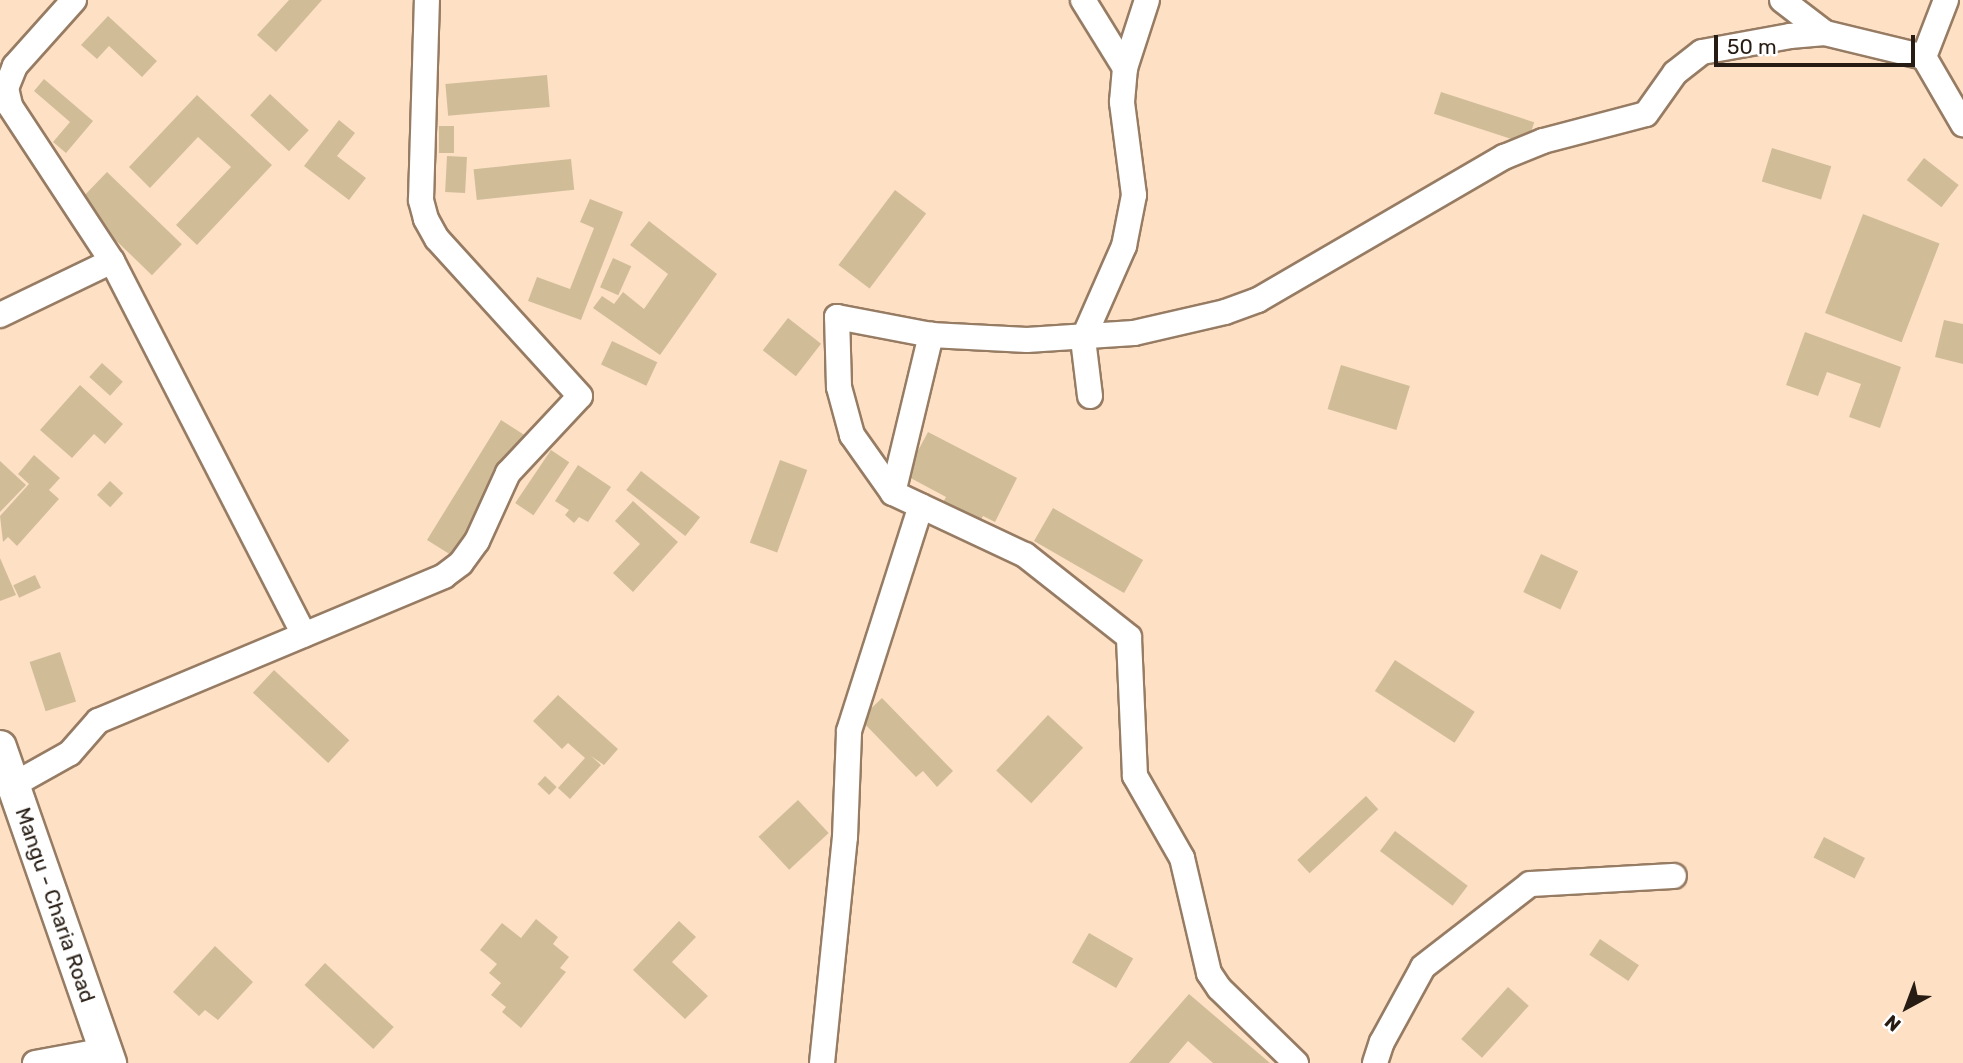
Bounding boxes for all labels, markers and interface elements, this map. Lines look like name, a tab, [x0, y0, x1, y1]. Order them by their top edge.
scale bar	[1718, 21, 1919, 65]
text: 50 m	[1727, 34, 1777, 59]
street label: Mangu - Charia Road	[10, 804, 100, 1006]
north arrow	[1872, 972, 1942, 1042]
text: N	[1880, 1010, 1906, 1036]

